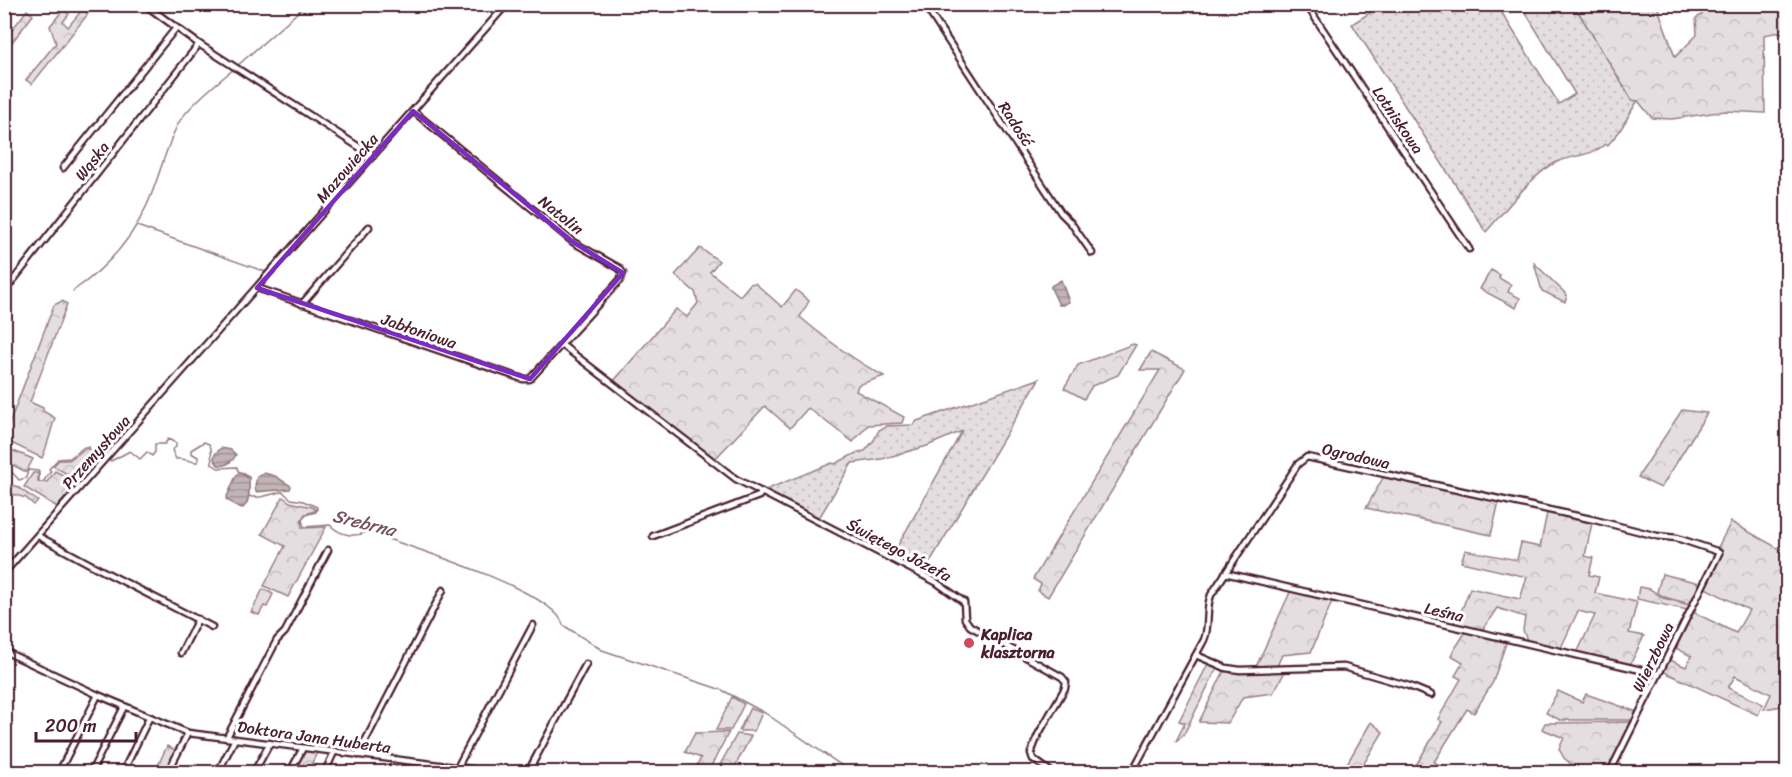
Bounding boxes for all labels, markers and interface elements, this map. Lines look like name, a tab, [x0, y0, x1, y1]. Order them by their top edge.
street label: Lotniskowa	[1364, 80, 1432, 160]
street label: Radość	[990, 95, 1043, 154]
street label: Mazowiecka	[308, 126, 386, 210]
street label: Wąska	[67, 135, 117, 187]
street label: Natolin	[532, 187, 591, 243]
street label: Jabłoniowa	[376, 304, 461, 358]
street label: Przemysłowa	[54, 408, 138, 496]
street label: Ogrodowa	[1319, 434, 1393, 478]
water label: Srebrna	[329, 500, 401, 547]
street label: Świętego Józefa	[841, 510, 958, 590]
street label: Leśna	[1421, 593, 1468, 631]
street label: Wierzbowa	[1624, 617, 1682, 697]
place label: Kaplica klasztorna	[980, 620, 1056, 667]
marker: Kaplica klasztorna	[962, 636, 976, 650]
scale bar	[36, 705, 136, 743]
text: 200 m	[45, 710, 97, 742]
street label: Doktora Jana Huberta	[235, 712, 394, 762]

